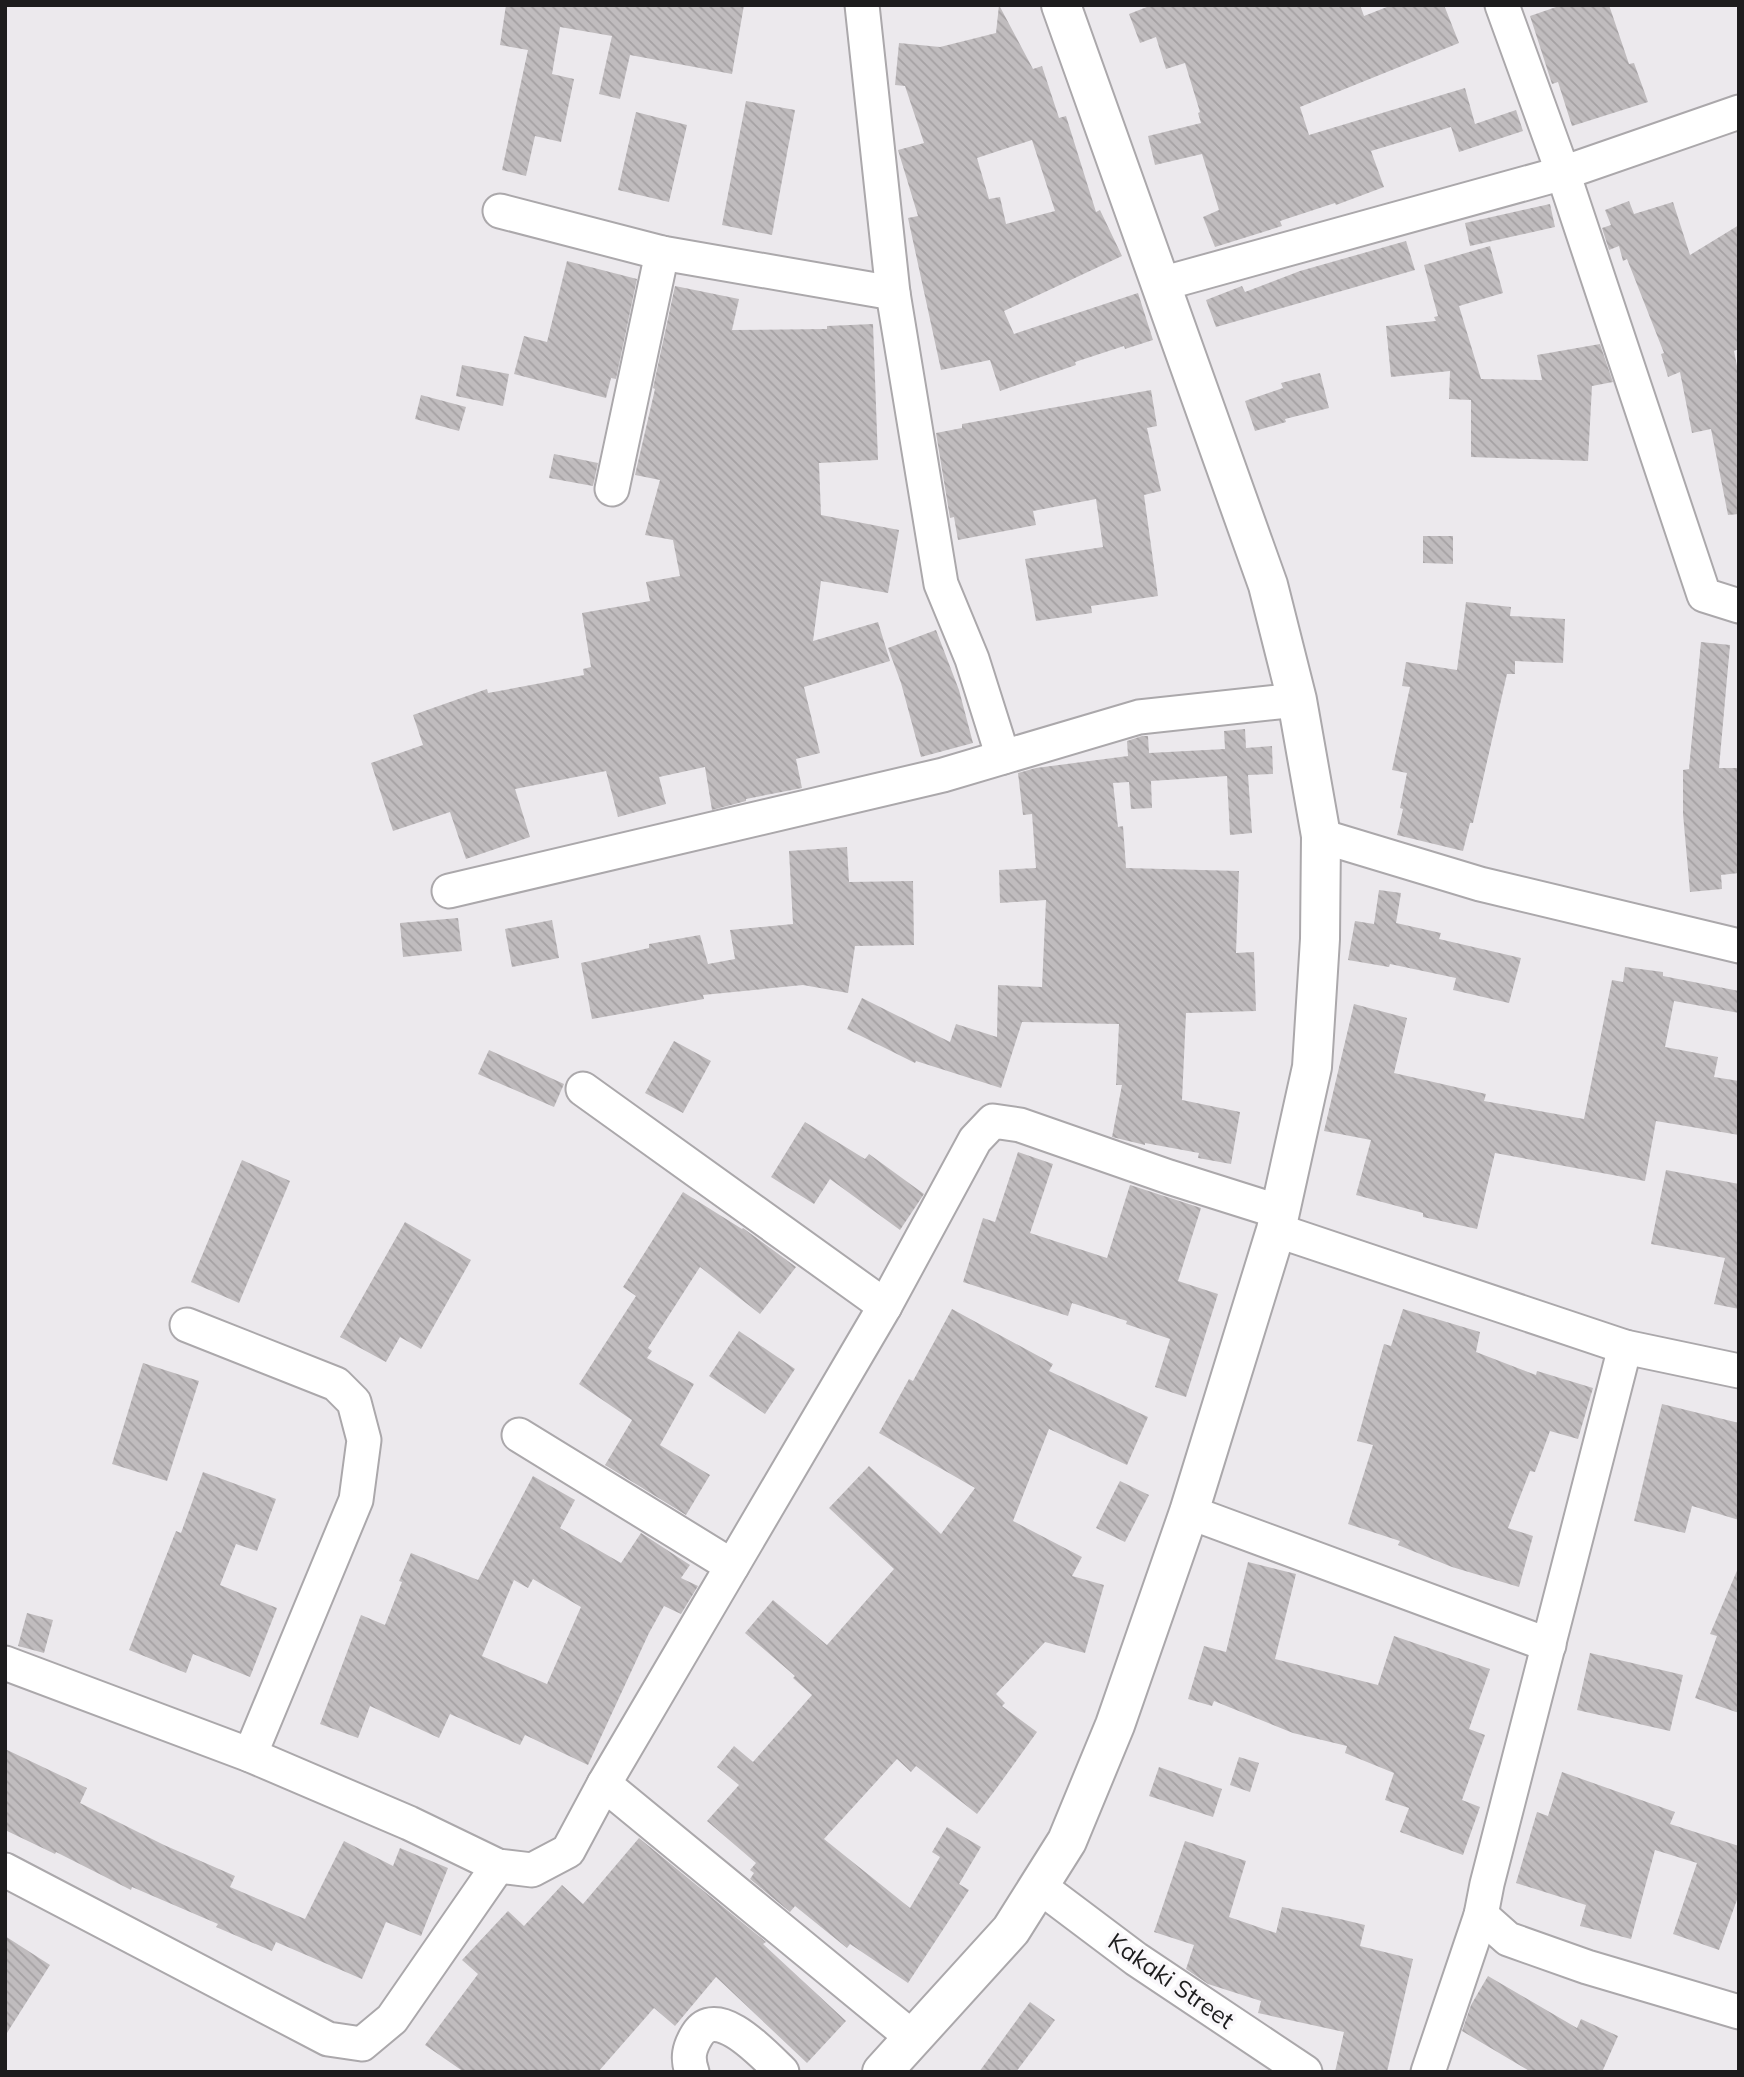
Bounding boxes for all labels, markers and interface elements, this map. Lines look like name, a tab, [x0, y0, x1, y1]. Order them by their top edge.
street label: Kakaki Street	[1103, 1926, 1240, 2035]

